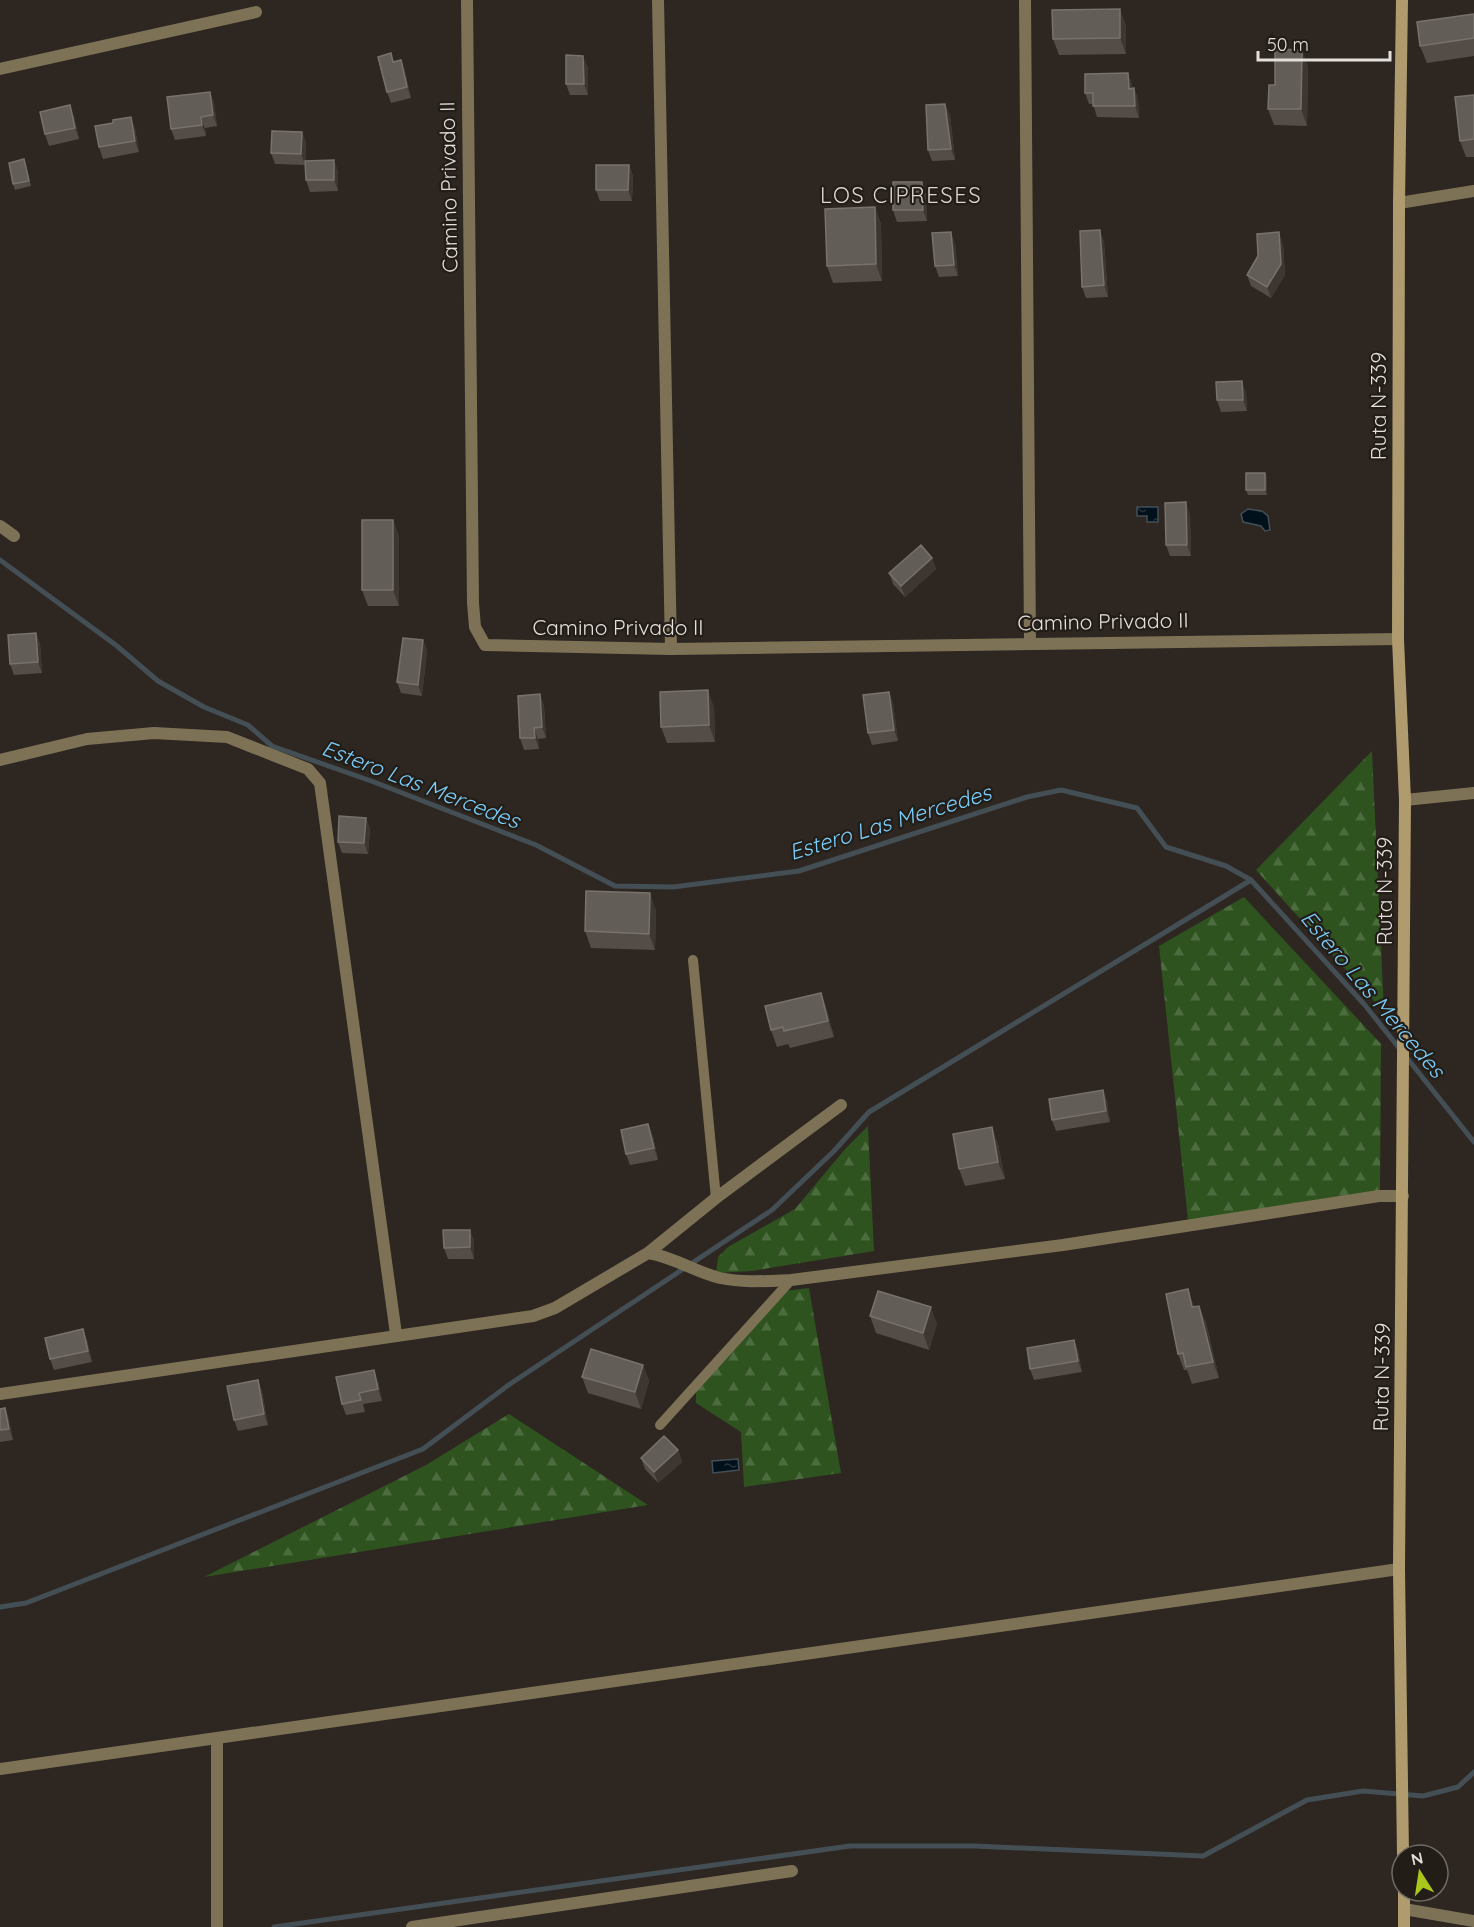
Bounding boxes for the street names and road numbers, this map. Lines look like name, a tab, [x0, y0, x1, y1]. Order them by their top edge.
street label: Camino Privado II	[434, 101, 462, 273]
street label: Ruta N-339	[1365, 352, 1391, 460]
street label: Camino Privado II	[1017, 607, 1189, 635]
street label: Camino Privado II	[532, 614, 704, 640]
street label: Ruta N-339	[1371, 837, 1397, 945]
street label: Ruta N-339	[1367, 1322, 1395, 1431]

